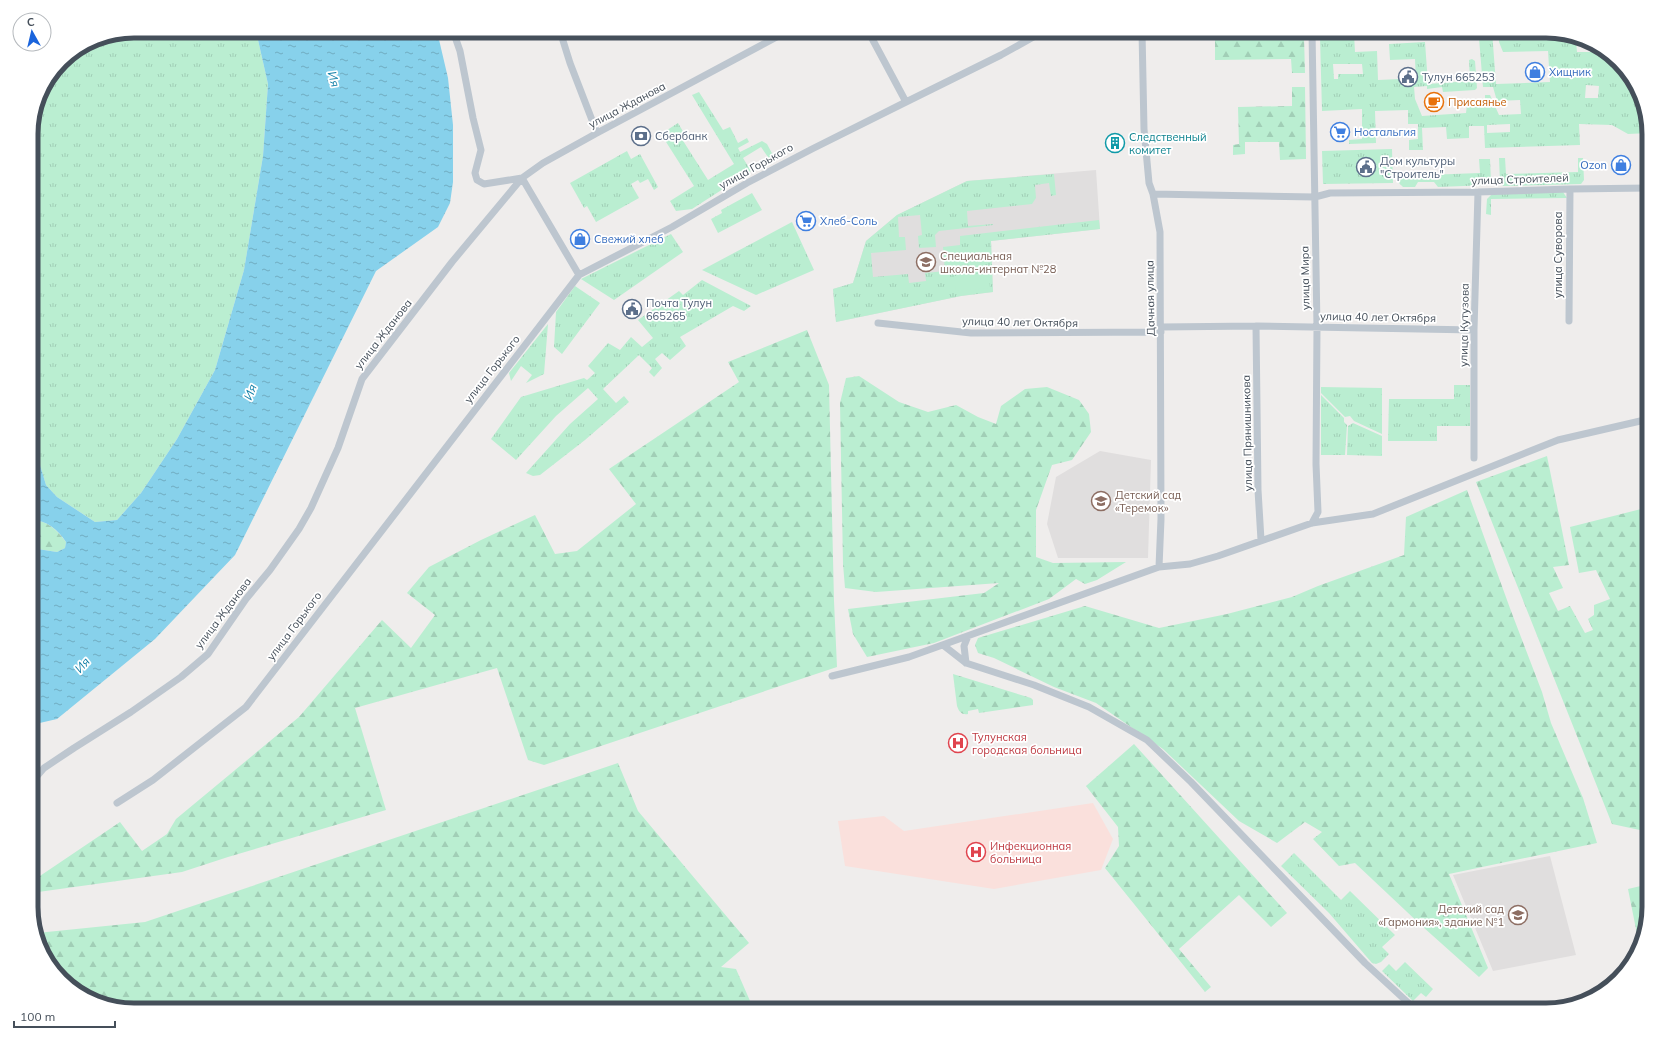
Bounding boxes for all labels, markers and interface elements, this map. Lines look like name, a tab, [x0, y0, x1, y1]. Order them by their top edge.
north arrow	[12, 12, 52, 52]
text: С	[26, 15, 36, 30]
shop icon: Хищник	[1524, 61, 1546, 83]
place label: Хищник	[1549, 65, 1591, 79]
public building icon: Тулун 665253	[1397, 66, 1419, 88]
water label: Ия	[325, 69, 344, 89]
place label: Тулун 665253	[1422, 70, 1495, 84]
street label: улица Жданова	[586, 79, 668, 131]
cafe icon: Присаянье	[1423, 91, 1445, 113]
place label: Присаянье	[1448, 95, 1507, 109]
supermarket icon: Ностальгия	[1329, 121, 1351, 143]
bank icon: Сбербанк	[630, 125, 652, 147]
place label: Ностальгия	[1354, 125, 1416, 139]
place label: Сбербанк	[655, 129, 707, 143]
place label: Следственный комитет	[1129, 130, 1206, 157]
building icon: Следственный комитет	[1104, 132, 1126, 154]
street label: улица Горького	[717, 140, 795, 192]
place label: Дом культуры "Строитель"	[1380, 154, 1455, 181]
shop icon: Ozon	[1610, 154, 1632, 176]
public building icon: Дом культуры "Строитель"	[1355, 156, 1377, 178]
place label: Ozon	[1580, 158, 1607, 172]
street label: улица Строителей	[1471, 170, 1569, 188]
supermarket icon: Хлеб-Соль	[795, 210, 817, 232]
street label: улица Суворова	[1551, 212, 1565, 298]
place label: Хлеб-Соль	[820, 214, 877, 228]
shop icon: Свежий хлеб	[569, 228, 591, 250]
place label: Свежий хлеб	[594, 232, 664, 246]
street label: улица Мира	[1297, 246, 1313, 310]
place label: Специальная школа-интернат №28	[940, 249, 1057, 276]
school or university icon: Специальная школа-интернат №28	[915, 251, 937, 273]
street label: Дачная улица	[1142, 260, 1158, 336]
street label: улица Кутузова	[1456, 283, 1472, 367]
street label: улица Жданова	[351, 296, 415, 372]
place label: Почта Тулун 665265	[646, 296, 712, 323]
public building icon: Почта Тулун 665265	[621, 298, 643, 320]
street label: улица 40 лет Октября	[1320, 309, 1436, 325]
street label: улица 40 лет Октября	[962, 314, 1078, 330]
street label: улица Горького	[461, 332, 523, 406]
street label: улица Прянишникова	[1239, 375, 1255, 491]
water label: Ия	[240, 382, 260, 402]
place label: Детский сад «Теремок»	[1115, 488, 1182, 515]
school or university icon: Детский сад «Теремок»	[1090, 490, 1112, 512]
street label: улица Жданова	[192, 575, 254, 651]
street label: улица Горького	[264, 589, 324, 663]
water label: Ия	[71, 654, 93, 676]
place label: Тулунская городская больница	[972, 730, 1082, 757]
hospital icon: Тулунская городская больница	[947, 732, 969, 754]
place label: Инфекционная больница	[990, 839, 1071, 866]
hospital icon: Инфекционная больница	[965, 841, 987, 863]
place label: Детский сад «Гармония», здание №1	[1378, 902, 1504, 929]
school or university icon: Детский сад «Гармония», здание №1	[1507, 904, 1529, 926]
scale bar	[14, 1003, 115, 1029]
text: 100 m	[20, 1009, 55, 1024]

